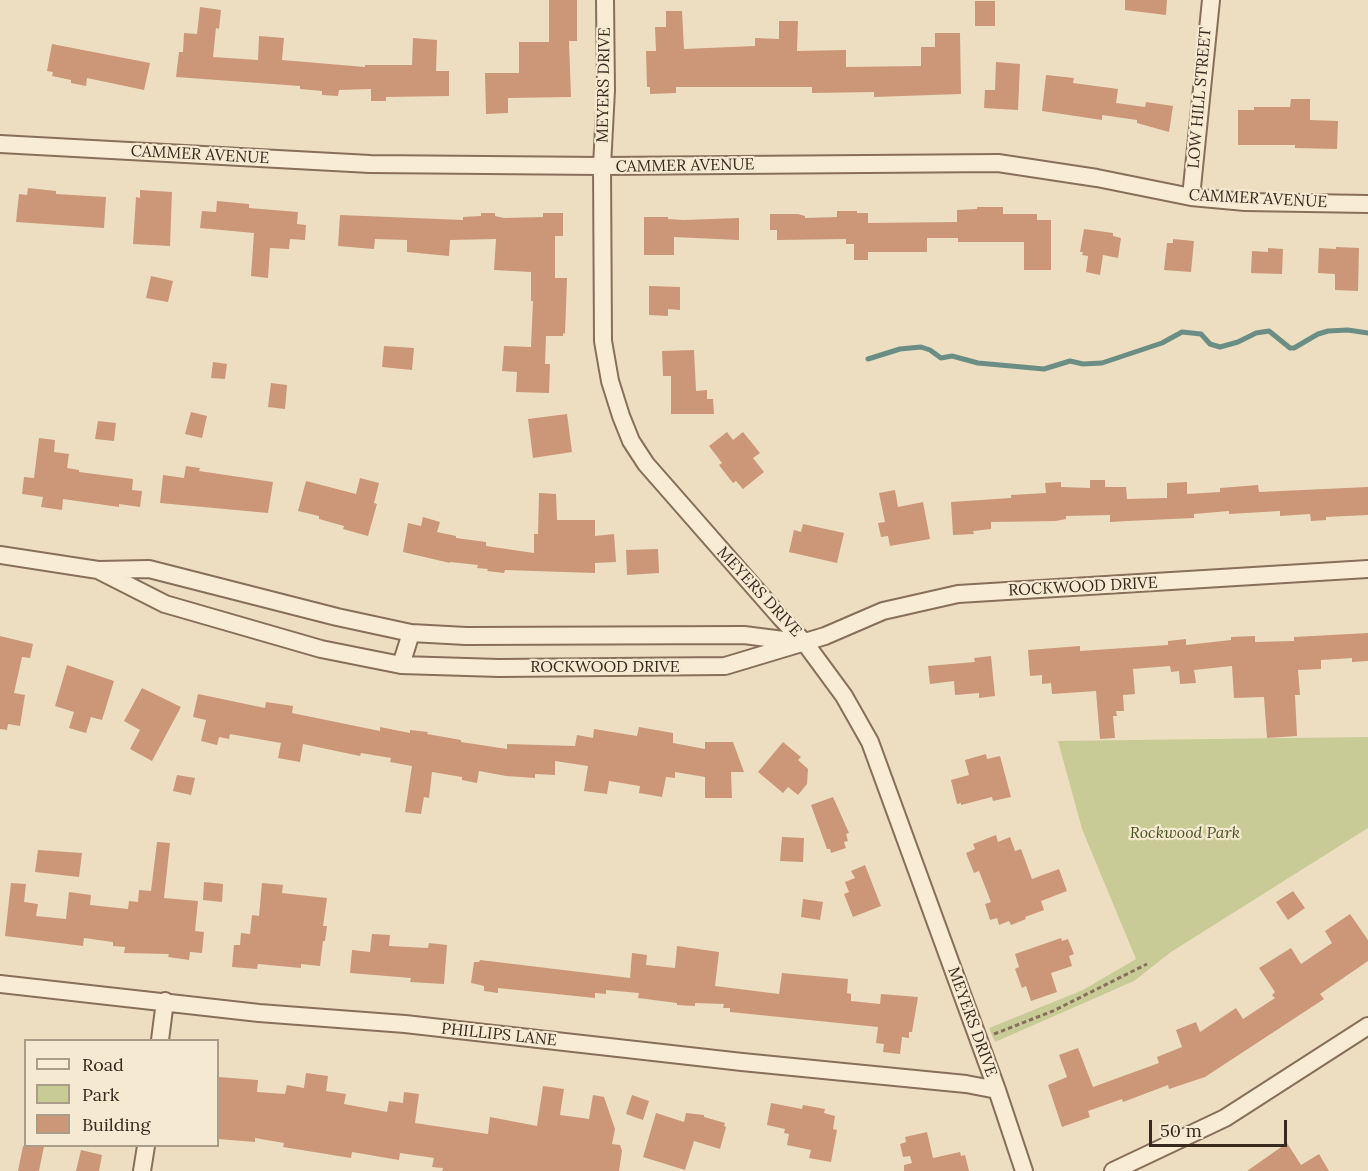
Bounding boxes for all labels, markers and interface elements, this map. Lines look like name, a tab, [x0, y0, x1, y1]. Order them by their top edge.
street label: MEYERS DRIVE	[593, 27, 615, 143]
street label: LOW HILL STREET	[1184, 27, 1216, 169]
street label: CAMMER AVENUE	[130, 142, 270, 168]
street label: CAMMER AVENUE	[616, 155, 754, 177]
street label: CAMMER AVENUE	[1188, 186, 1328, 212]
street label: MEYERS DRIVE	[713, 543, 805, 641]
street label: ROCKWOOD DRIVE	[1008, 574, 1158, 600]
street label: ROCKWOOD DRIVE	[530, 657, 680, 677]
park label: Rockwood Park	[1130, 823, 1240, 843]
street label: MEYERS DRIVE	[943, 964, 1001, 1080]
street label: PHILLIPS LANE	[440, 1019, 558, 1051]
legend	[24, 1039, 219, 1147]
text: Road	[82, 1053, 124, 1076]
text: Park	[82, 1083, 119, 1106]
scale bar	[1152, 1108, 1290, 1146]
text: Building	[82, 1113, 150, 1136]
text: 50 m	[1160, 1119, 1202, 1142]

